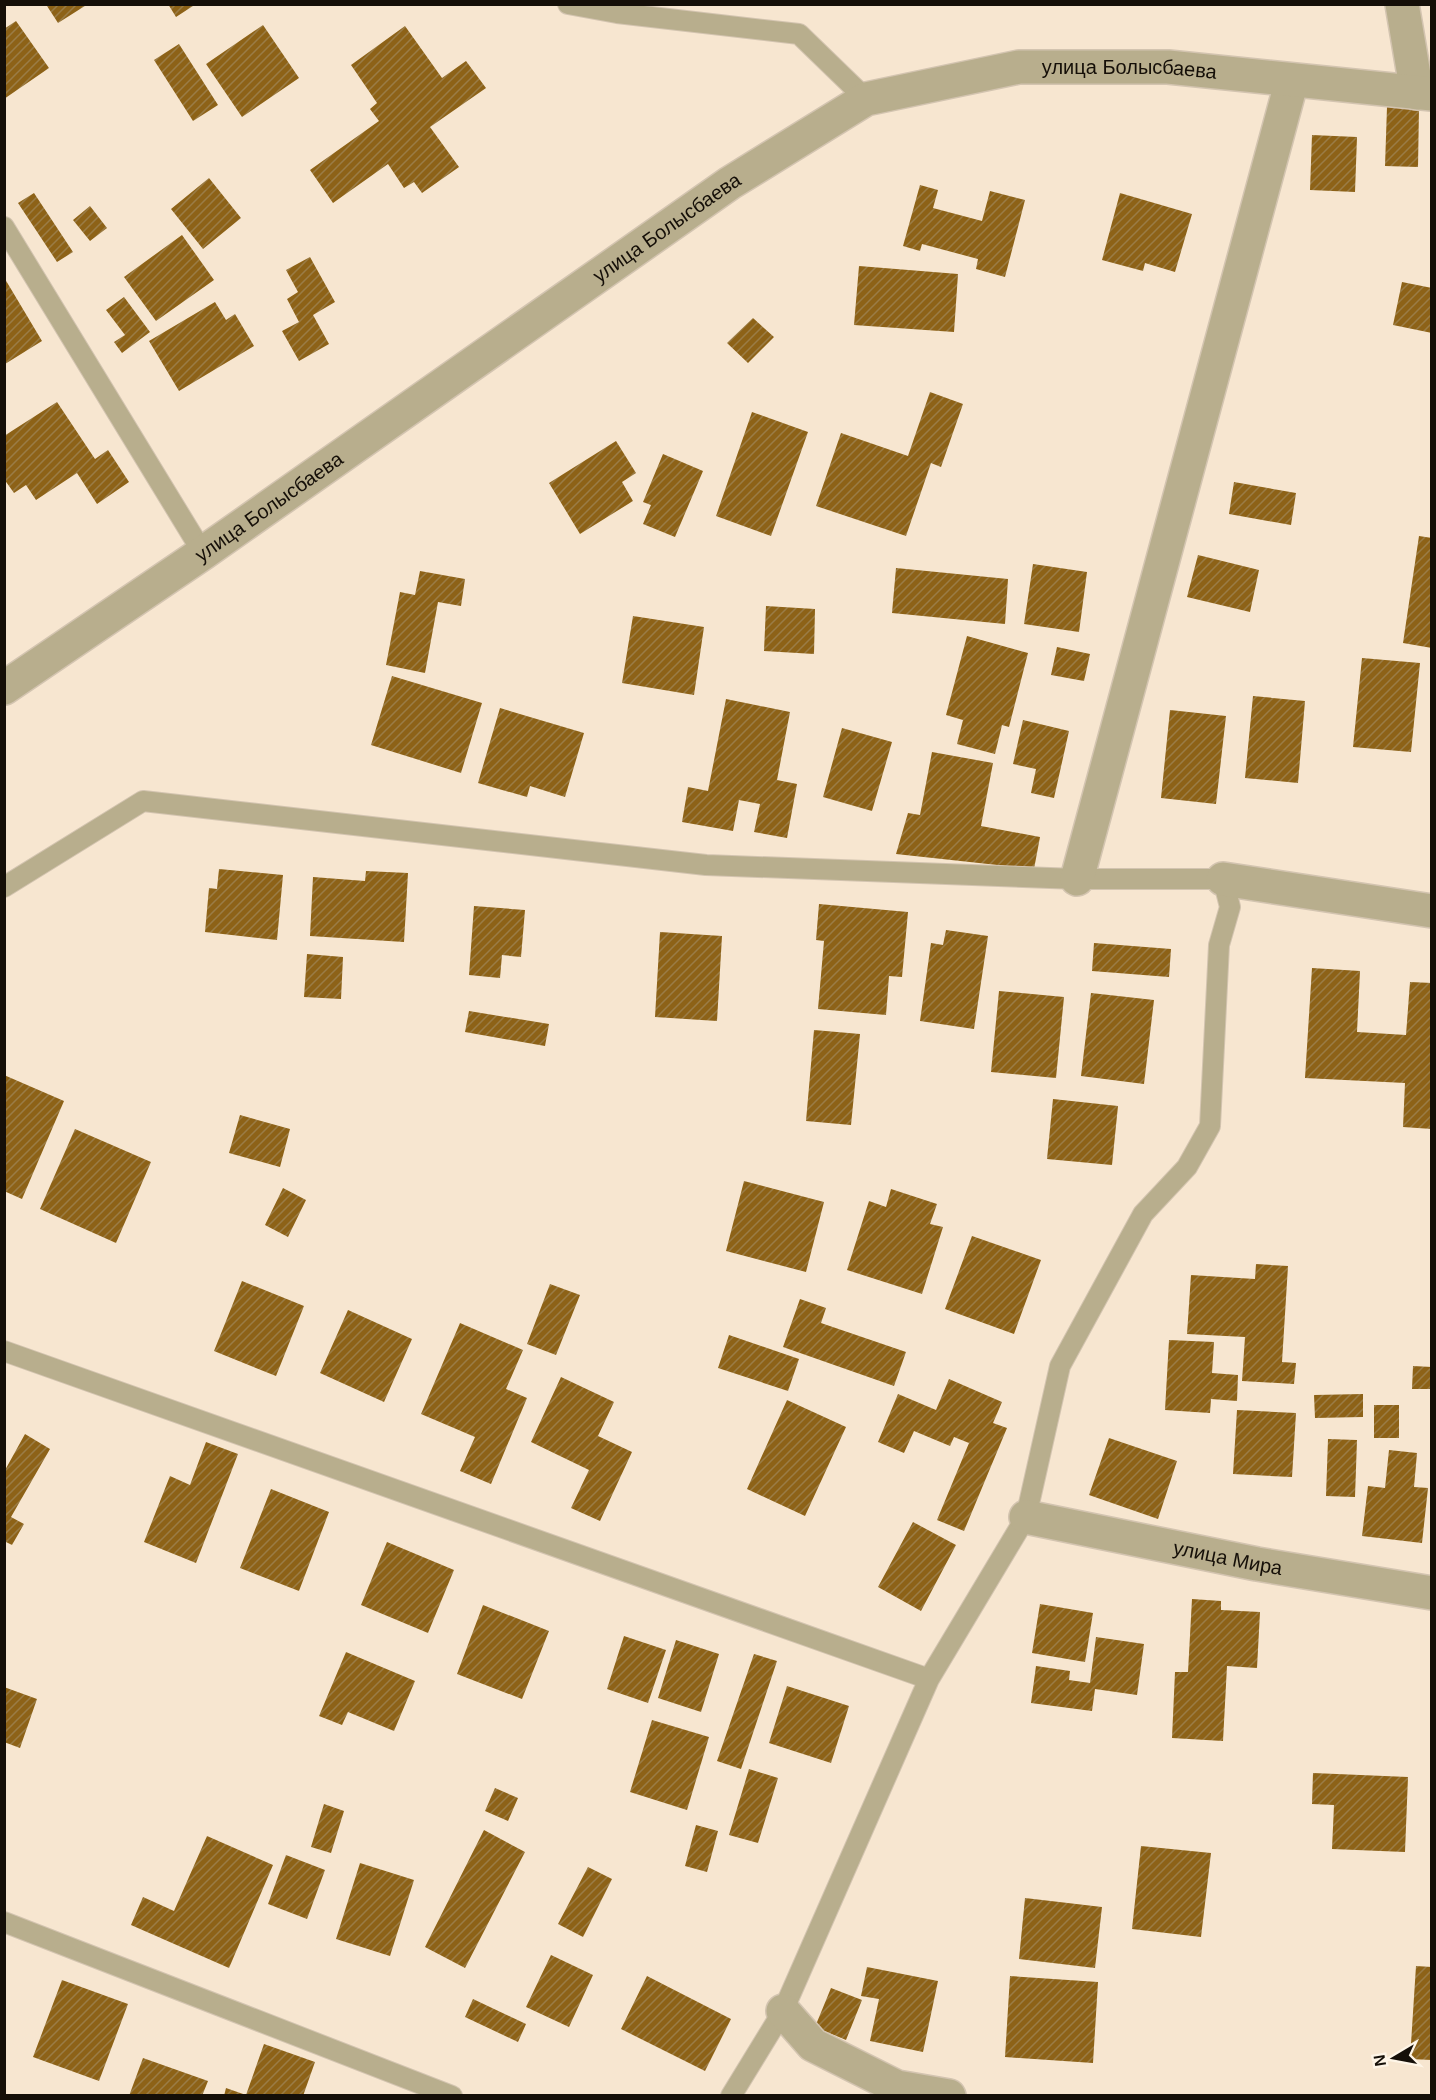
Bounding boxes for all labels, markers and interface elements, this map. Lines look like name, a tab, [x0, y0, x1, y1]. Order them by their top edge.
street label: улица Болысбаева	[1042, 56, 1219, 83]
street label: улица Болысбаева	[589, 168, 745, 287]
street label: улица Болысбаева	[191, 447, 348, 566]
street label: улица Мира	[1171, 1536, 1285, 1579]
north arrow	[1364, 2028, 1424, 2088]
text: N	[1370, 2053, 1389, 2068]

